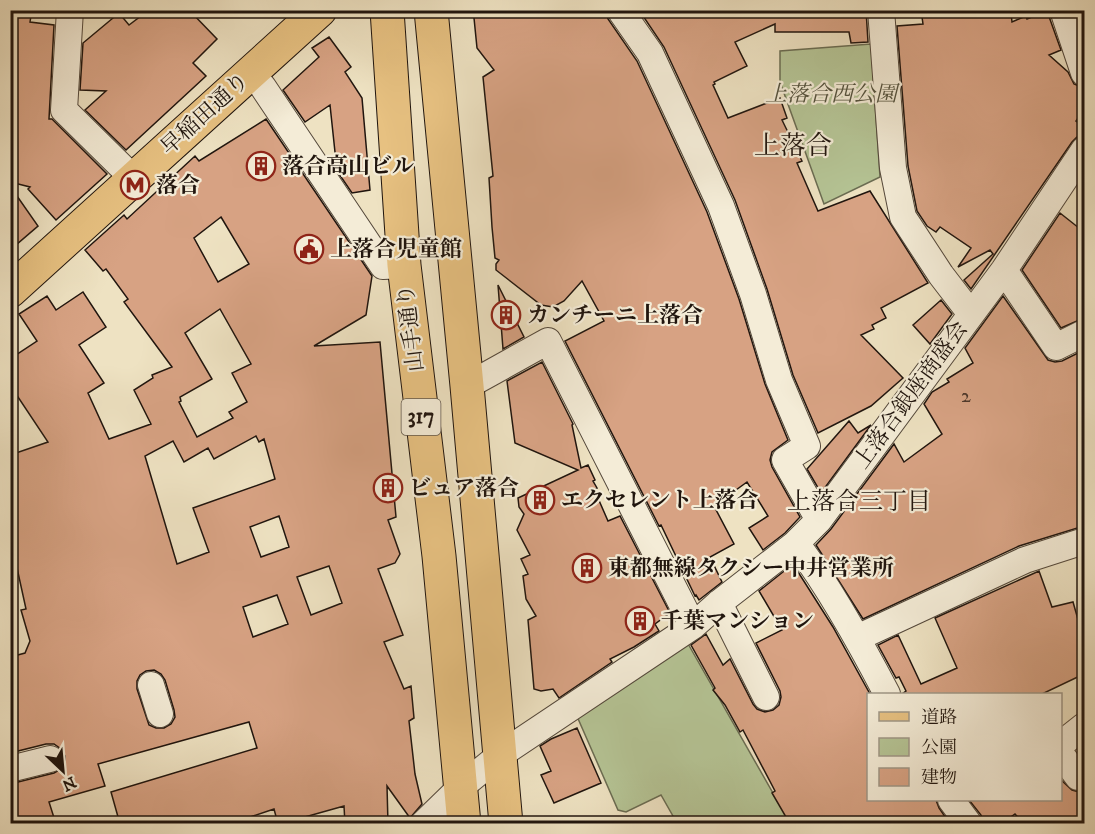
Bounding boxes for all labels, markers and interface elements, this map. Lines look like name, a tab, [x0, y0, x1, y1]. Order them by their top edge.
street label: 早稲田通り	[155, 67, 255, 161]
park label: 上落合西公園	[765, 81, 900, 108]
district label: 上落合	[754, 130, 832, 163]
building icon: 落合高山ビル	[245, 150, 277, 182]
place label: 落合高山ビル	[282, 153, 414, 180]
metro station icon: 落合	[119, 169, 151, 201]
place label: 落合	[156, 172, 200, 199]
public building icon: 上落合児童館	[293, 233, 325, 265]
place label: 上落合児童館	[330, 236, 462, 263]
street label: 山手通り	[392, 283, 430, 373]
building icon: カンチーニ上落合	[490, 299, 522, 331]
place label: カンチーニ上落合	[527, 302, 703, 329]
street label: 上落合銀座商盛会	[848, 316, 974, 474]
house number: 2	[961, 384, 971, 409]
road number: 317	[402, 399, 440, 435]
building icon: ビュア落合	[372, 472, 404, 504]
place label: ビュア落合	[409, 475, 519, 502]
building icon: エクセレント上落合	[524, 484, 556, 516]
place label: エクセレント上落合	[561, 487, 758, 514]
district label: 上落合三丁目	[787, 487, 931, 517]
building icon: 東都無線タクシー中井営業所	[571, 552, 603, 584]
place label: 東都無線タクシー中井営業所	[608, 555, 894, 582]
building icon: 千葉マンション	[624, 605, 656, 637]
place label: 千葉マンション	[661, 608, 814, 635]
legend	[867, 693, 1062, 801]
text: 道路	[921, 707, 957, 729]
text: 公園	[921, 737, 957, 759]
north arrow	[33, 741, 93, 801]
text: 建物	[921, 767, 957, 789]
text: N	[59, 772, 79, 795]

